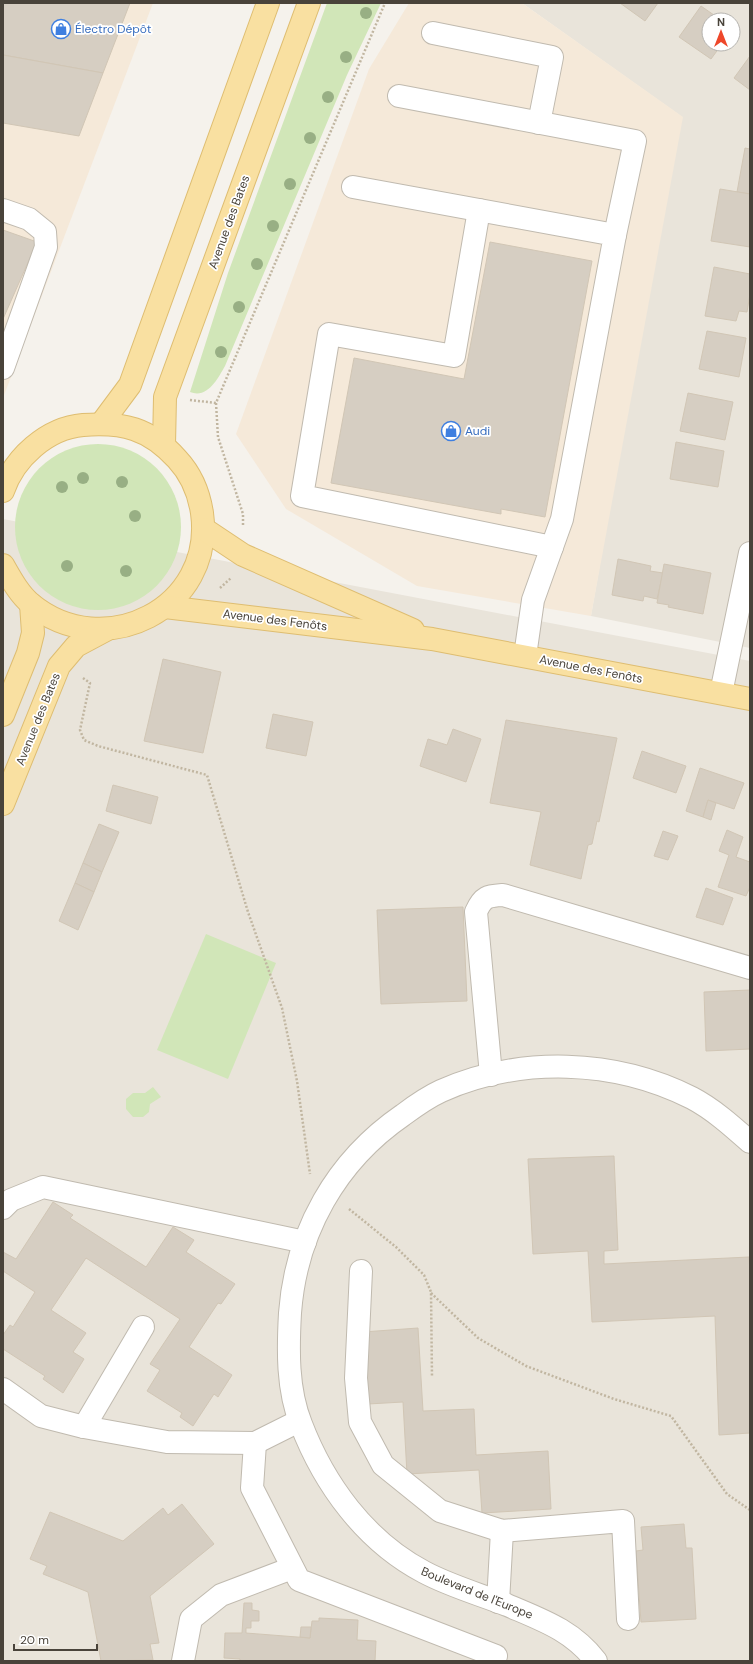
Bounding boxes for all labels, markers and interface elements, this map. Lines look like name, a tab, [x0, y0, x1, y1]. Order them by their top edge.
north arrow	[701, 12, 741, 52]
text: N	[717, 15, 725, 29]
shop icon: Électro Dépôt	[50, 18, 72, 40]
place label: Électro Dépôt	[75, 21, 152, 37]
street label: Avenue des Bates	[205, 173, 253, 271]
shop icon: Audi	[440, 420, 462, 442]
place label: Audi	[465, 423, 490, 439]
street label: Avenue des Fenôts	[222, 606, 328, 634]
street label: Avenue des Fenôts	[538, 651, 644, 687]
street label: Avenue des Bates	[12, 670, 64, 768]
street label: Boulevard de l'Europe	[419, 1563, 536, 1623]
scale bar	[14, 1626, 97, 1652]
text: 20 m	[20, 1632, 49, 1648]

